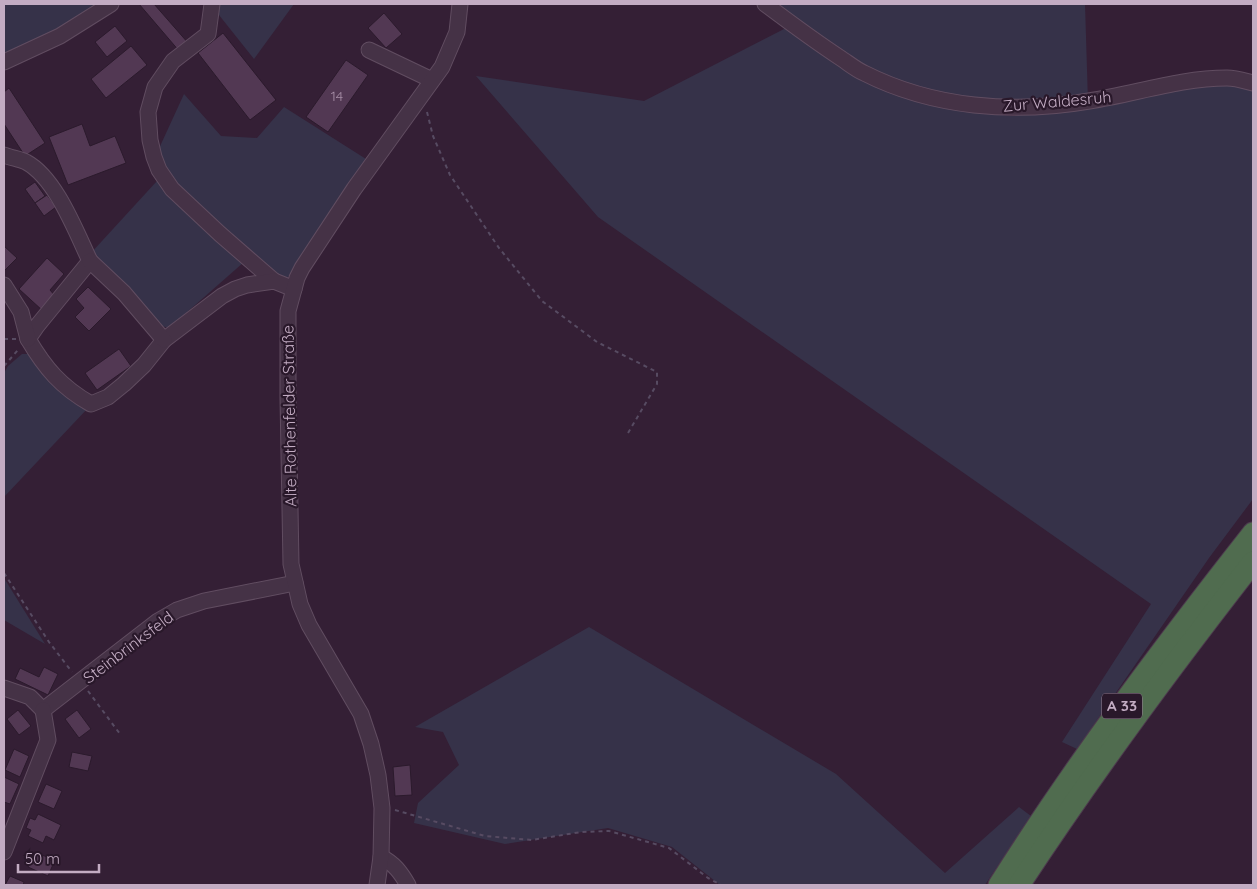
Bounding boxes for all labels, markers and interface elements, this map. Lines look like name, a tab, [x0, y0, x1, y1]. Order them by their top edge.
street label: Zur Waldesruh	[1002, 86, 1112, 116]
house number: 14	[331, 87, 343, 105]
street label: Alte Rothenfelder Straße	[277, 325, 301, 507]
street label: Steinbrinksfeld	[79, 607, 177, 687]
road number: A 33	[1102, 694, 1142, 718]
scale bar	[18, 842, 99, 874]
text: 50 m	[25, 849, 60, 868]

